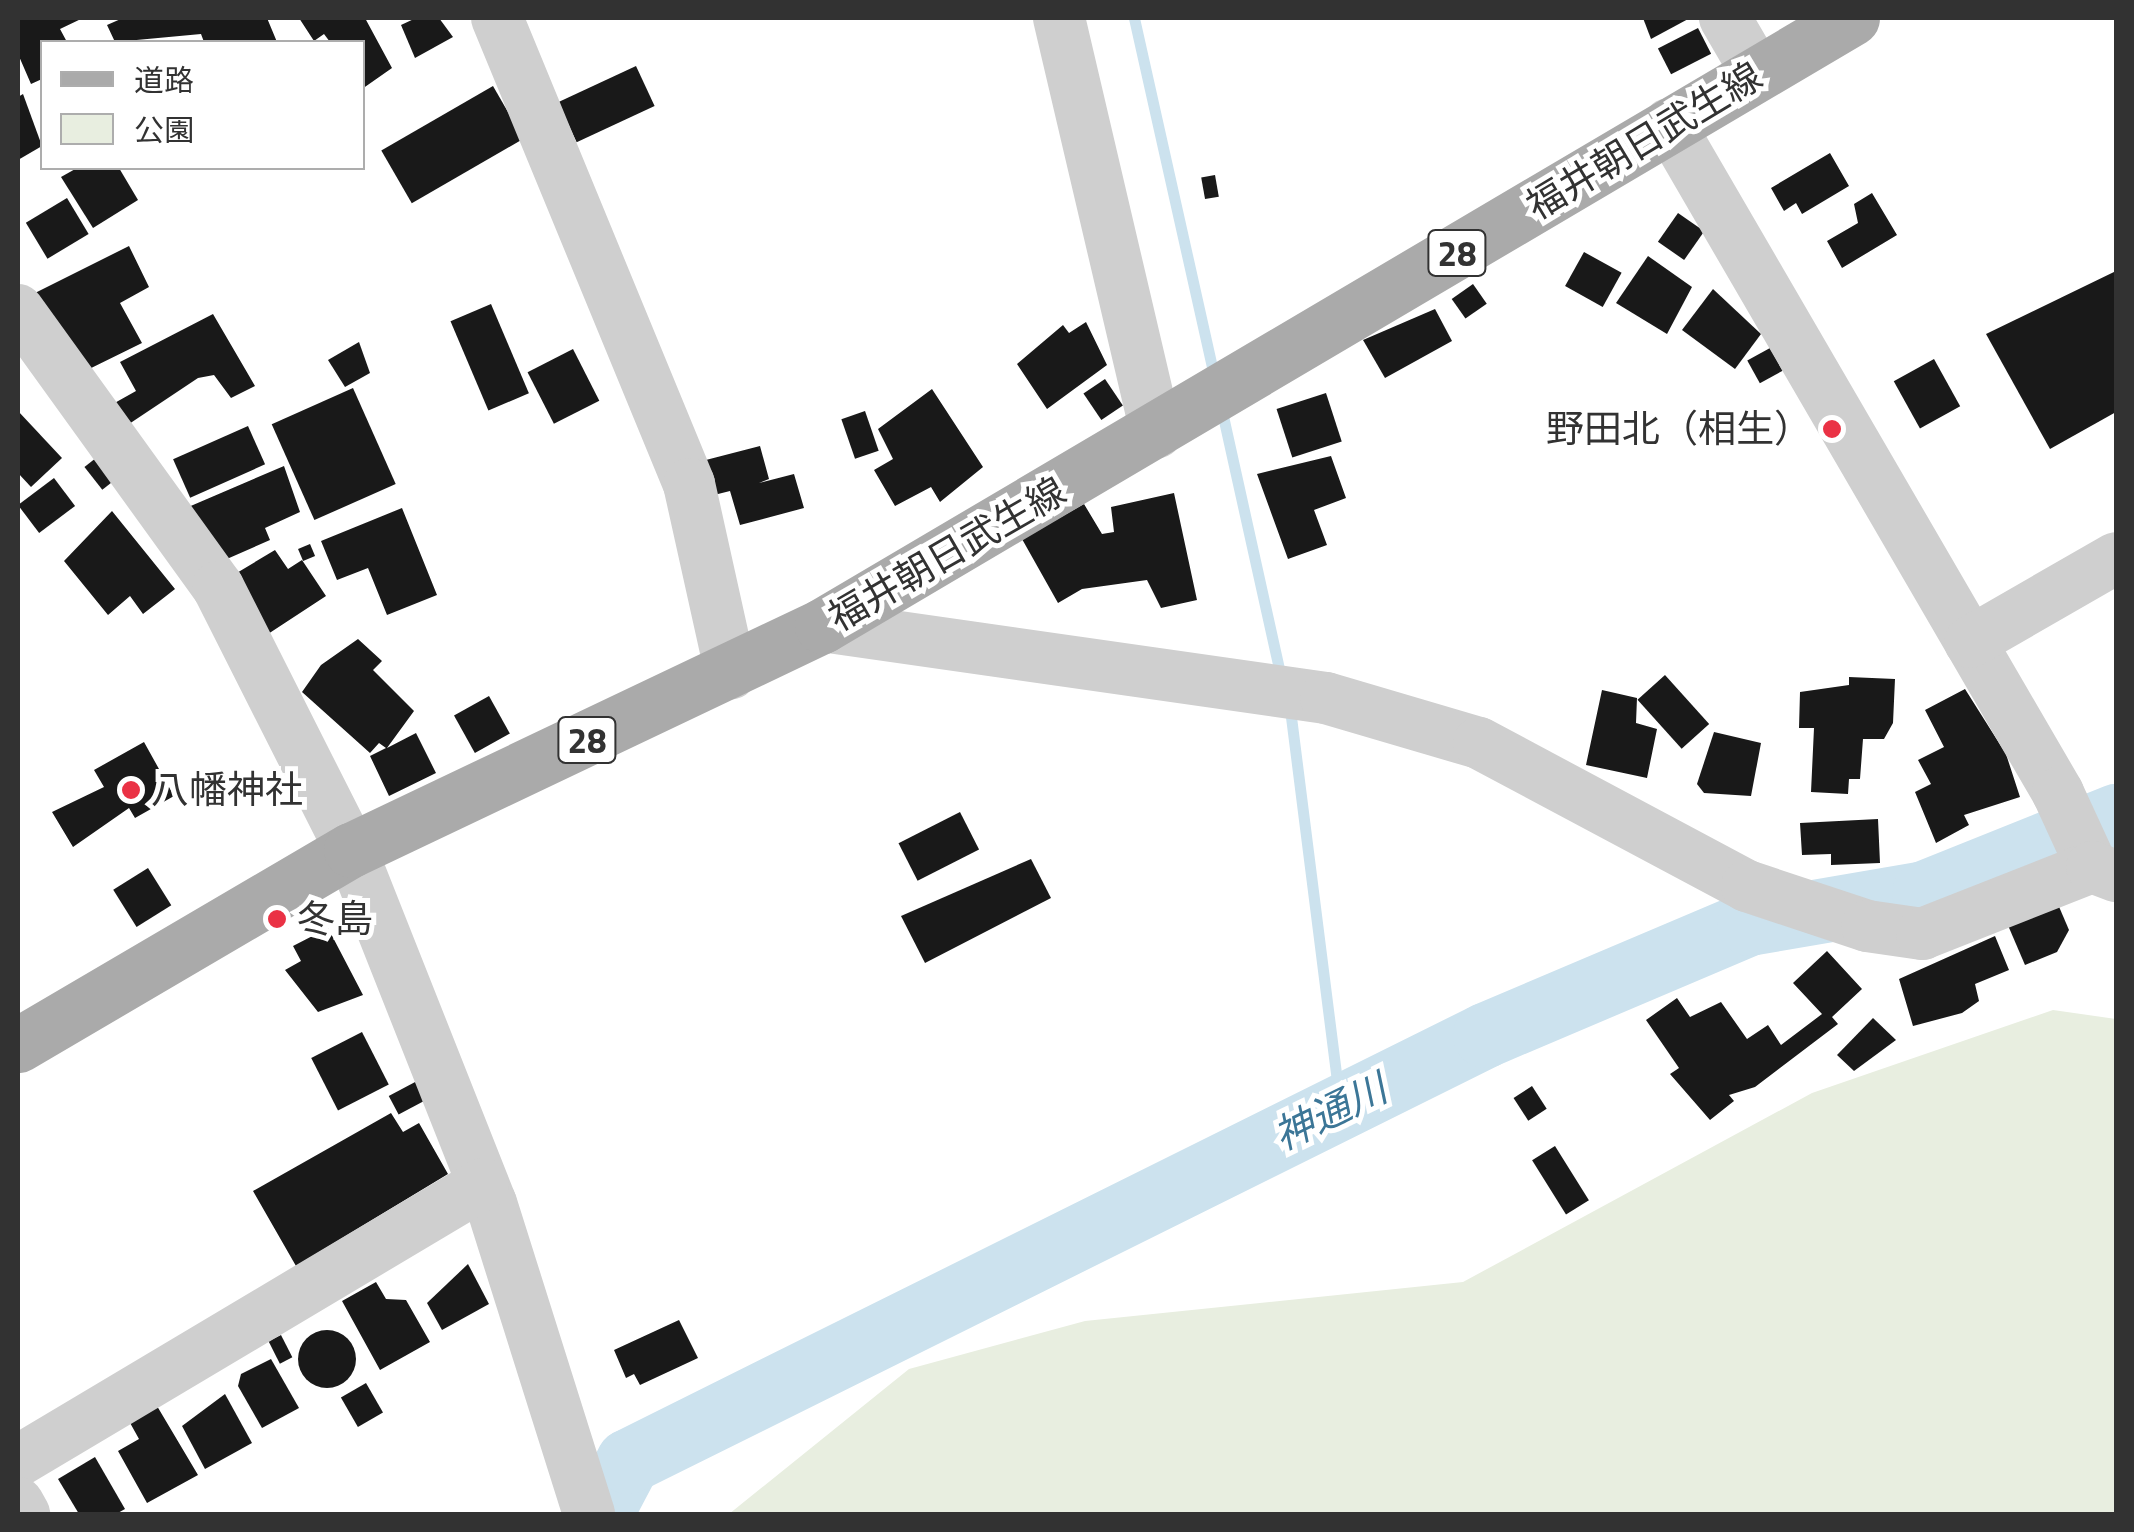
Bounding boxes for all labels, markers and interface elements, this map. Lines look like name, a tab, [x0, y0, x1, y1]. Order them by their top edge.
legend	[40, 40, 365, 170]
street label: 福井朝日武生線	[1518, 53, 1770, 229]
text: 道路	[134, 57, 194, 103]
text: 公園	[134, 107, 194, 153]
road number: 28	[1427, 223, 1487, 283]
place label: 野田北（相生）	[1546, 406, 1812, 452]
marker: 野田北（相生）	[1821, 418, 1843, 440]
street label: 福井朝日武生線	[820, 468, 1074, 640]
road number: 28	[557, 710, 617, 770]
place label: 八幡神社	[151, 767, 303, 813]
marker: 八幡神社	[120, 779, 142, 801]
place label: 冬島	[297, 896, 373, 942]
marker: 冬島	[266, 908, 288, 930]
water label: 神通川	[1266, 1064, 1394, 1160]

